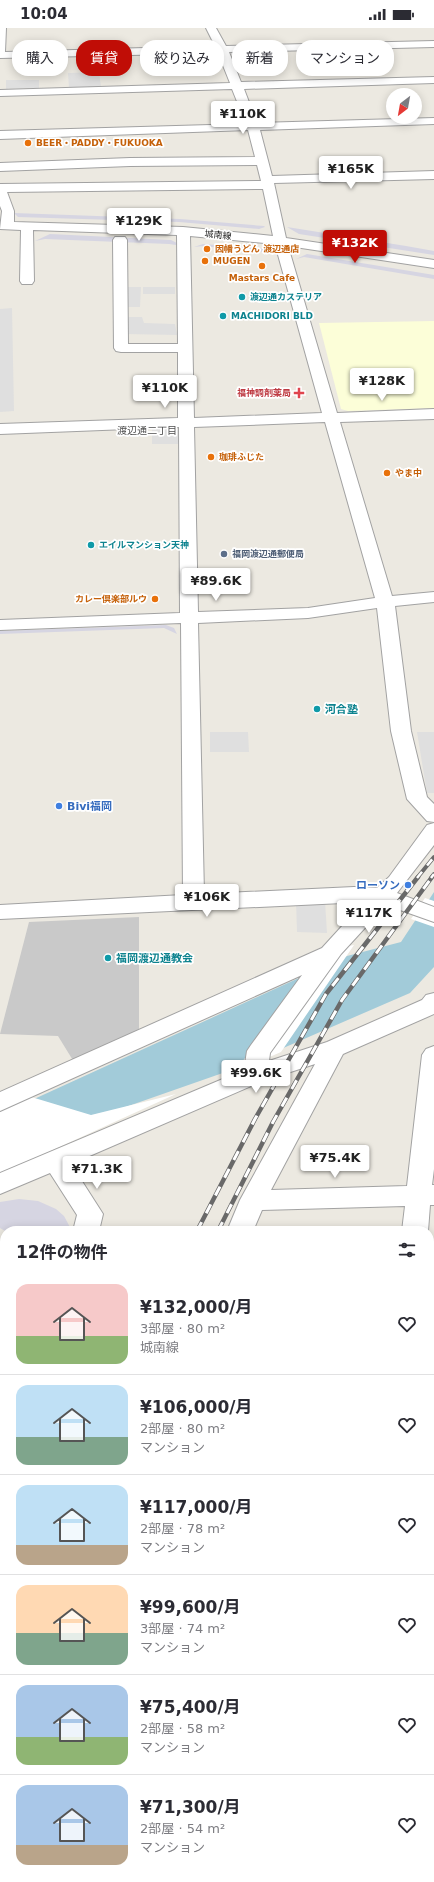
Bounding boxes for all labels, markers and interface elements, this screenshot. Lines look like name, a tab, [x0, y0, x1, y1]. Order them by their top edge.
text: 10:04	[20, 5, 68, 23]
chip: 購入	[12, 40, 68, 76]
chip: 賃貸	[76, 40, 132, 76]
chip: 絞り込み	[140, 40, 224, 76]
chip: 新着	[232, 40, 288, 76]
chip: マンション	[296, 40, 394, 76]
north arrow	[386, 88, 422, 124]
map controls	[386, 88, 422, 124]
pin: ¥110K	[215, 101, 271, 135]
text: ¥110K	[220, 106, 266, 121]
marker: BEER・PADDY・FUKUOKA	[23, 138, 33, 148]
place label: BEER・PADDY・FUKUOKA	[36, 138, 163, 148]
pin: ¥165K	[323, 156, 379, 190]
text: ¥165K	[328, 161, 374, 176]
pin: ¥129K	[111, 208, 167, 242]
text: ¥129K	[116, 213, 162, 228]
street label: 城南線	[204, 229, 233, 241]
pin: ¥132K	[327, 230, 383, 264]
text: ¥132K	[332, 235, 378, 250]
marker: 因幡うどん 渡辺通店	[202, 244, 212, 254]
place label: 因幡うどん 渡辺通店	[215, 244, 299, 254]
marker: MUGEN	[200, 256, 210, 266]
place label: MUGEN	[213, 256, 250, 266]
marker: Mastars Cafe	[257, 261, 267, 271]
place label: Mastars Cafe	[229, 273, 295, 283]
marker: 渡辺通カステリア	[237, 292, 247, 302]
place label: 渡辺通カステリア	[250, 292, 322, 302]
marker: MACHIDORI BLD	[218, 311, 228, 321]
place label: MACHIDORI BLD	[231, 311, 313, 321]
pin: ¥128K	[354, 368, 410, 402]
text: ¥128K	[359, 373, 405, 388]
pin: ¥110K	[137, 375, 193, 409]
text: ¥110K	[142, 380, 188, 395]
place label: 福神調剤薬局	[237, 387, 291, 398]
marker: 福神調剤薬局	[294, 388, 304, 398]
district label: 渡辺通二丁目	[117, 425, 177, 436]
marker: 珈琲ふじた	[206, 452, 216, 462]
place label: 珈琲ふじた	[219, 452, 264, 462]
marker: やま中	[382, 468, 392, 478]
place label: やま中	[395, 468, 422, 478]
place label: エイルマンション天神	[99, 539, 189, 550]
marker: エイルマンション天神	[86, 540, 96, 550]
marker: 福岡渡辺通郵便局	[219, 549, 229, 559]
place label: 福岡渡辺通郵便局	[232, 549, 304, 559]
pin: ¥89.6K	[183, 568, 249, 602]
text: ¥89.6K	[190, 573, 242, 588]
place label: カレー倶楽部ルウ	[75, 594, 147, 604]
marker: カレー倶楽部ルウ	[150, 594, 160, 604]
place label: 河合塾	[325, 703, 358, 716]
marker: 河合塾	[312, 704, 322, 714]
place label: Bivi福岡	[67, 800, 112, 813]
marker: Bivi福岡	[54, 801, 64, 811]
place label: ローソン	[356, 879, 400, 892]
marker: ローソン	[403, 880, 413, 890]
pin: ¥106K	[179, 884, 235, 918]
text: ¥106K	[184, 889, 230, 904]
pin: ¥117K	[341, 900, 397, 934]
text: ¥117K	[346, 905, 392, 920]
place label: 福岡渡辺通教会	[116, 952, 193, 965]
marker: 福岡渡辺通教会	[103, 953, 113, 963]
pin: ¥99.6K	[223, 1060, 289, 1094]
text: ¥99.6K	[230, 1065, 282, 1080]
pin: ¥75.4K	[302, 1145, 368, 1179]
text: ¥75.4K	[309, 1150, 361, 1165]
pin: ¥71.3K	[64, 1156, 130, 1190]
text: ¥71.3K	[71, 1161, 123, 1176]
icon: filters	[396, 1239, 418, 1261]
text: 12件の物件	[16, 1242, 108, 1262]
text: ¥132,000/月	[140, 1297, 252, 1317]
icon: home	[48, 1300, 96, 1348]
icon: heart	[396, 1313, 418, 1335]
text: 3部屋 · 80 m²	[140, 1321, 225, 1336]
text: 城南線	[140, 1340, 179, 1355]
text: ¥106,000/月	[140, 1397, 252, 1417]
icon: home	[48, 1401, 96, 1449]
icon: heart	[396, 1414, 418, 1436]
text: 2部屋 · 80 m²	[140, 1421, 225, 1436]
text: マンション	[140, 1440, 205, 1455]
text: ¥117,000/月	[140, 1497, 252, 1517]
icon: home	[48, 1501, 96, 1549]
icon: heart	[396, 1514, 418, 1536]
text: 2部屋 · 78 m²	[140, 1521, 225, 1536]
text: マンション	[140, 1540, 205, 1555]
text: ¥99,600/月	[140, 1597, 241, 1617]
icon: home	[48, 1601, 96, 1649]
icon: heart	[396, 1614, 418, 1636]
text: 3部屋 · 74 m²	[140, 1621, 225, 1636]
text: マンション	[140, 1640, 205, 1655]
text: ¥75,400/月	[140, 1697, 241, 1717]
icon: home	[48, 1701, 96, 1749]
icon: heart	[396, 1714, 418, 1736]
text: 2部屋 · 58 m²	[140, 1721, 225, 1736]
text: マンション	[140, 1740, 205, 1755]
text: ¥71,300/月	[140, 1797, 241, 1817]
icon: home	[48, 1801, 96, 1849]
icon: heart	[396, 1814, 418, 1836]
text: 2部屋 · 54 m²	[140, 1821, 225, 1836]
text: マンション	[140, 1840, 205, 1855]

